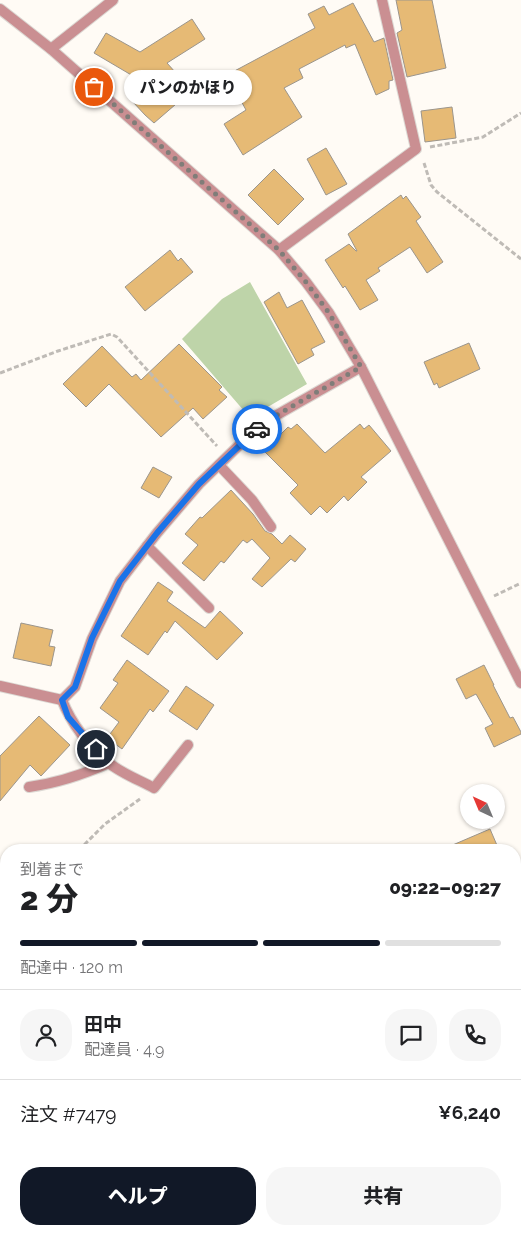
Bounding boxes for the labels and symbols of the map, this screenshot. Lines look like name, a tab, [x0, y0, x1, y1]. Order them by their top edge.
pin	[73, 66, 115, 108]
callout: パンのかほり	[124, 70, 252, 104]
courier	[232, 404, 282, 454]
pin	[75, 728, 117, 770]
north arrow	[460, 784, 505, 829]

